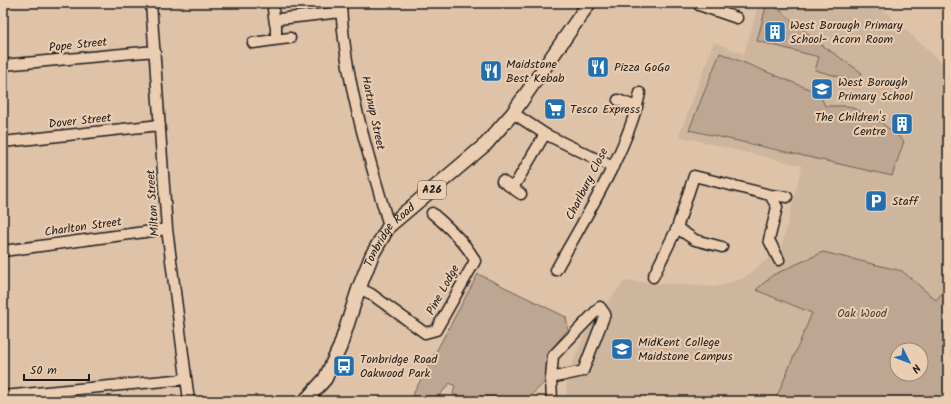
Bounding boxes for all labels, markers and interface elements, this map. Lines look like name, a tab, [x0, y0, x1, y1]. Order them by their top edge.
place label: West Borough Primary School- Acorn Room	[790, 16, 903, 49]
building icon: West Borough Primary School- Acorn Room	[762, 19, 788, 45]
street label: Pope Street	[48, 32, 108, 57]
restaurant icon: Pizza GoGo	[585, 54, 611, 80]
place label: Maidstone Best Kebab	[506, 55, 565, 88]
restaurant icon: Maidstone Best Kebab	[478, 58, 504, 84]
place label: Pizza GoGo	[614, 58, 670, 77]
place label: West Borough Primary School	[838, 73, 913, 106]
street label: Hartnup Street	[356, 74, 390, 152]
school or university icon: West Borough Primary School	[809, 76, 835, 102]
supermarket icon: Tesco Express	[542, 96, 568, 122]
place label: Tesco Express	[570, 100, 640, 119]
street label: Dover Street	[48, 108, 113, 134]
place label: The Children's Centre	[815, 108, 887, 141]
building icon: The Children's Centre	[889, 111, 915, 137]
street label: Charlbury Close	[561, 144, 614, 223]
street label: Milton Street	[141, 169, 165, 237]
road number: A26	[418, 181, 446, 199]
parking icon: Staff	[863, 188, 889, 214]
place label: Staff	[892, 192, 919, 211]
street label: Tonbridge Road	[359, 198, 420, 270]
street label: Charlton Street	[43, 212, 123, 242]
street label: Pine Lodge	[421, 261, 465, 319]
park label: Oak Wood	[837, 304, 888, 323]
place label: MidKent College Maidstone Campus	[638, 333, 733, 366]
school or university icon: MidKent College Maidstone Campus	[609, 336, 635, 362]
north arrow	[889, 342, 929, 382]
place label: Tonbridge Road Oakwood Park	[360, 350, 438, 383]
bus stop icon: Tonbridge Road Oakwood Park	[331, 353, 357, 379]
scale bar	[24, 356, 89, 382]
text: N	[907, 359, 925, 377]
text: 50 m	[30, 361, 57, 380]

